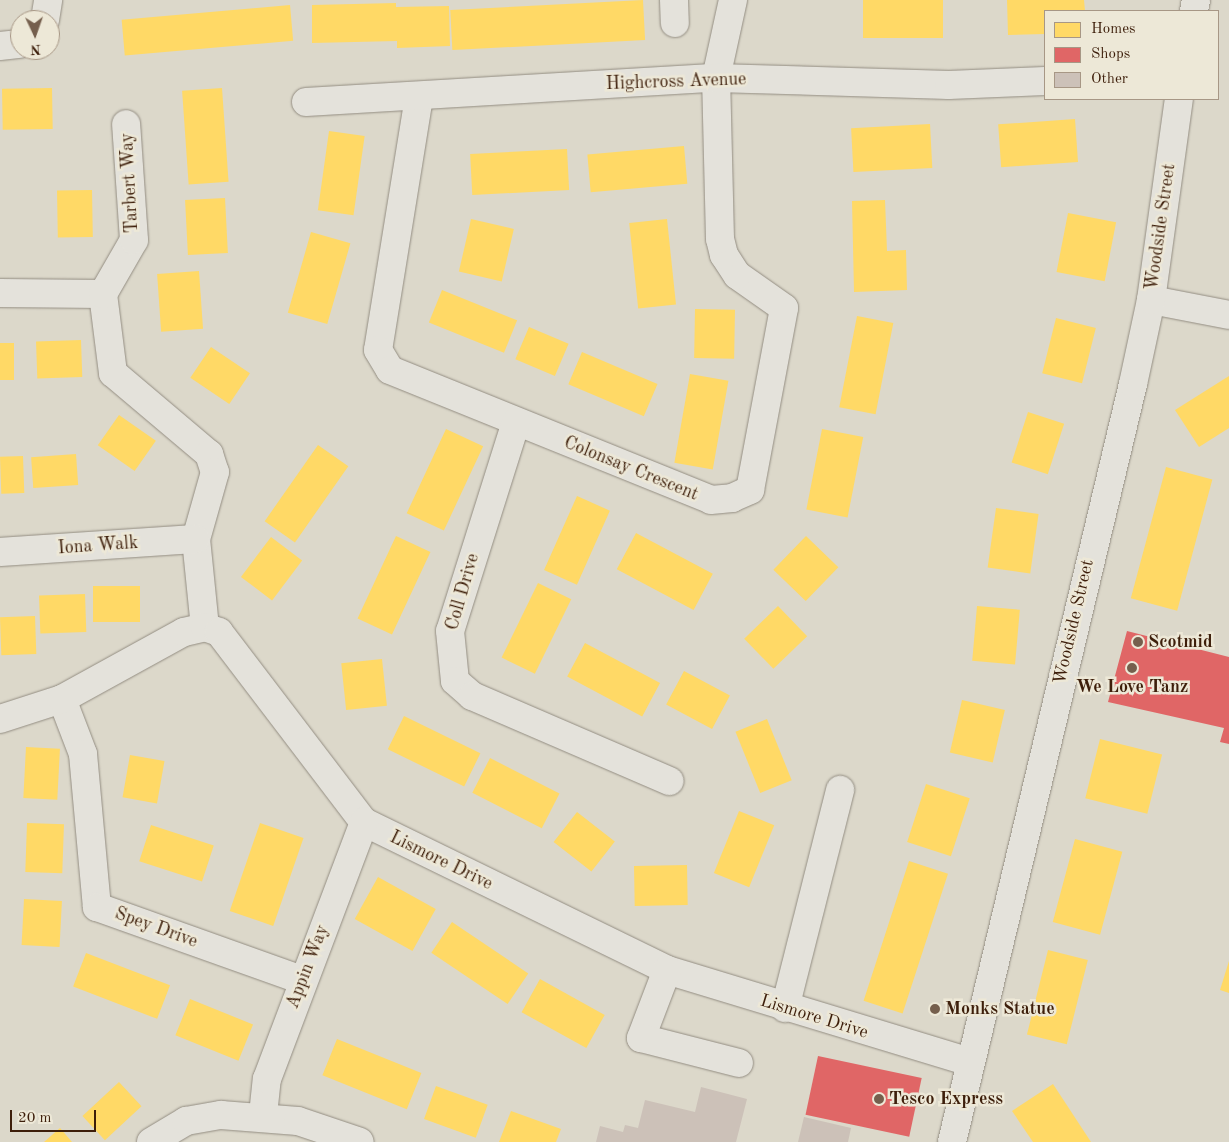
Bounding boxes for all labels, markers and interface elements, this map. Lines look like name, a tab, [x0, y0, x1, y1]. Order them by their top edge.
north arrow	[10, 10, 60, 60]
legend	[1044, 10, 1219, 100]
text: Homes	[1091, 22, 1136, 37]
text: N	[30, 42, 41, 56]
text: Shops	[1091, 47, 1130, 62]
street label: Highcross Avenue	[605, 69, 747, 95]
text: Other	[1091, 72, 1128, 87]
street label: Tarbert Way	[117, 132, 143, 234]
street label: Woodside Street	[1141, 162, 1181, 292]
street label: Colonsay Crescent	[561, 432, 701, 506]
street label: Iona Walk	[57, 532, 139, 560]
street label: Coll Drive	[442, 551, 484, 633]
street label: Woodside Street	[1049, 557, 1099, 687]
place label: Scotmid	[1148, 631, 1213, 653]
marker: Scotmid	[1132, 636, 1144, 648]
marker: We Love Tanz	[1126, 662, 1138, 674]
place label: We Love Tanz	[1076, 676, 1188, 698]
street label: Lismore Drive	[386, 827, 496, 895]
street label: Spey Drive	[112, 903, 200, 953]
street label: Appin Way	[282, 922, 334, 1012]
street label: Lismore Drive	[757, 990, 871, 1044]
place label: Monks Statue	[945, 998, 1055, 1020]
marker: Monks Statue	[929, 1003, 941, 1015]
place label: Tesco Express	[889, 1088, 1003, 1110]
marker: Tesco Express	[873, 1093, 885, 1105]
scale bar	[12, 1100, 99, 1132]
text: 20 m	[18, 1111, 52, 1126]

